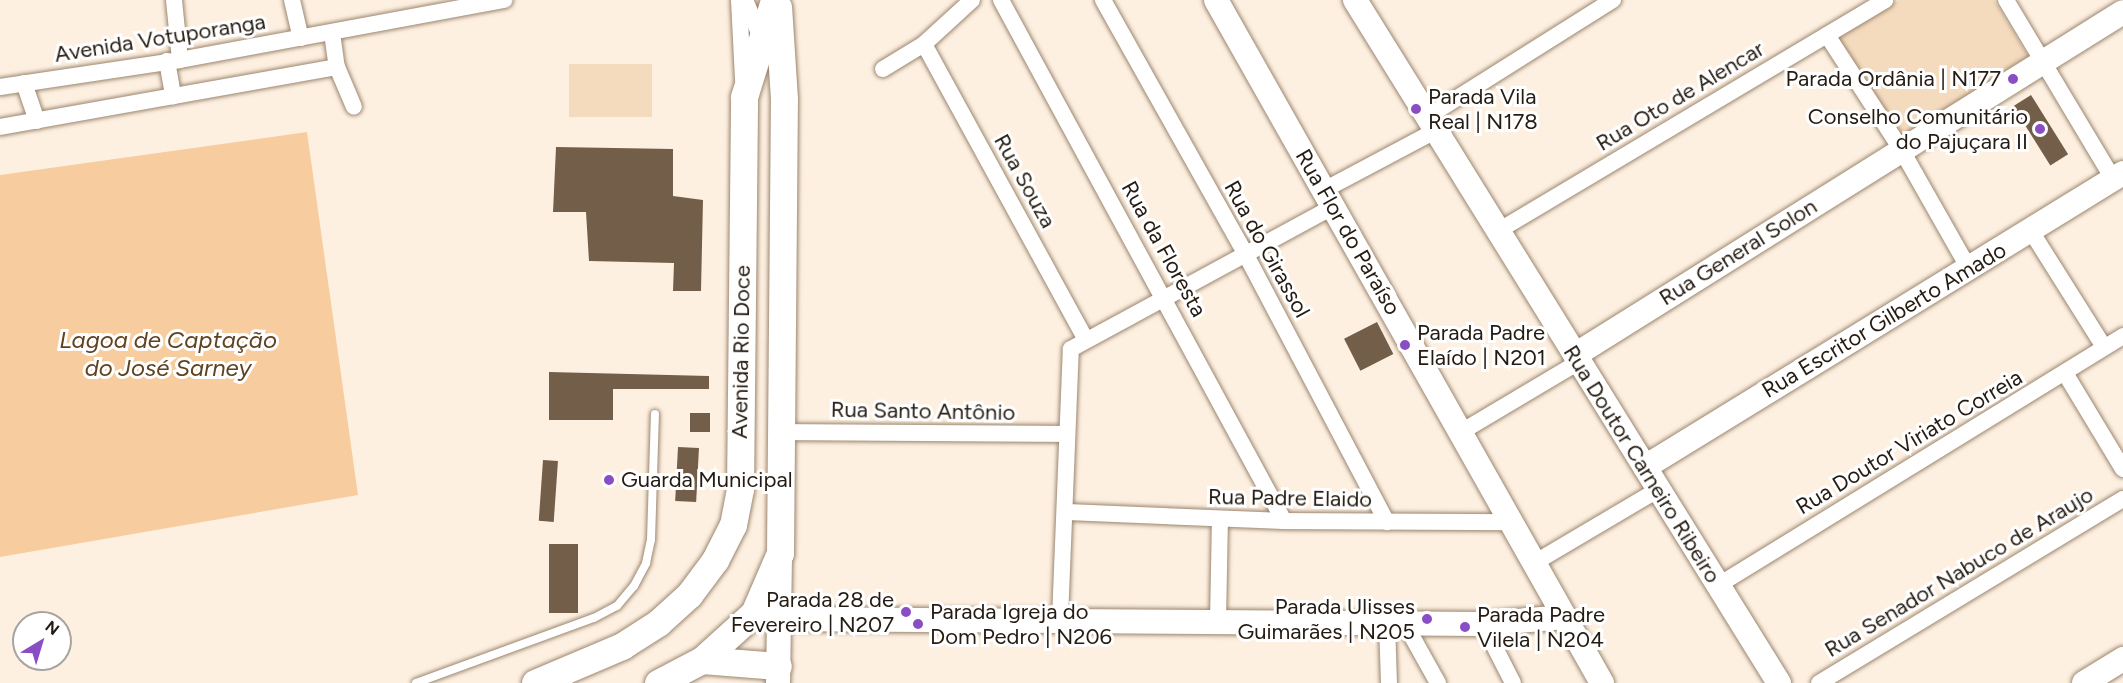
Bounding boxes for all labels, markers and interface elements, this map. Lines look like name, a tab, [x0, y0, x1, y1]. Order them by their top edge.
street label: Avenida Votuporanga	[53, 8, 267, 68]
street label: Rua Oto de Alencar	[1591, 35, 1769, 157]
place label: Parada Ordânia | N177	[1786, 66, 2001, 92]
marker: Parada Ordânia | N177	[2006, 72, 2020, 86]
place label: Parada Vila Real | N178	[1428, 83, 1538, 134]
marker: Parada Vila Real | N178	[1409, 102, 1423, 116]
place label: Conselho Comunitário do Pajuçara II	[1808, 103, 2028, 154]
marker: Conselho Comunitário do Pajuçara II	[2033, 122, 2047, 136]
street label: Rua Souza	[988, 129, 1062, 233]
street label: Rua Flor do Paraíso	[1290, 145, 1406, 319]
street label: Rua do Girassol	[1219, 176, 1315, 322]
street label: Rua da Floresta	[1116, 177, 1212, 321]
street label: Rua General Solon	[1654, 193, 1822, 311]
street label: Rua Escritor Gilberto Amado	[1757, 237, 2011, 403]
street label: Avenida Rio Doce	[726, 265, 756, 439]
place label: Parada Padre Elaído | N201	[1417, 319, 1546, 370]
water label: Lagoa de Captação do José Sarney	[59, 326, 277, 382]
marker: Parada Padre Elaído | N201	[1398, 338, 1412, 352]
street label: Rua Doutor Carneiro Ribeiro	[1558, 340, 1726, 588]
street label: Rua Doutor Viriato Correia	[1791, 364, 2027, 520]
street label: Rua Santo Antônio	[831, 396, 1015, 426]
place label: Guarda Municipal	[621, 467, 793, 493]
marker: Guarda Municipal	[602, 473, 616, 487]
street label: Rua Senador Nabuco de Araujo	[1820, 481, 2098, 663]
street label: Rua Padre Elaido	[1208, 483, 1372, 513]
place label: Parada 28 de Fevereiro | N207	[731, 586, 894, 638]
place label: Parada Ulisses Guimarães | N205	[1237, 593, 1415, 644]
place label: Parada Igreja do Dom Pedro | N206	[930, 598, 1112, 650]
place label: Parada Padre Vilela | N204	[1477, 601, 1605, 652]
marker: Parada 28 de Fevereiro | N207	[899, 605, 913, 619]
north arrow	[12, 611, 72, 671]
marker: Parada Ulisses Guimarães | N205	[1420, 612, 1434, 626]
text: N	[41, 617, 63, 639]
marker: Parada Igreja do Dom Pedro | N206	[911, 617, 925, 631]
marker: Parada Padre Vilela | N204	[1458, 620, 1472, 634]

